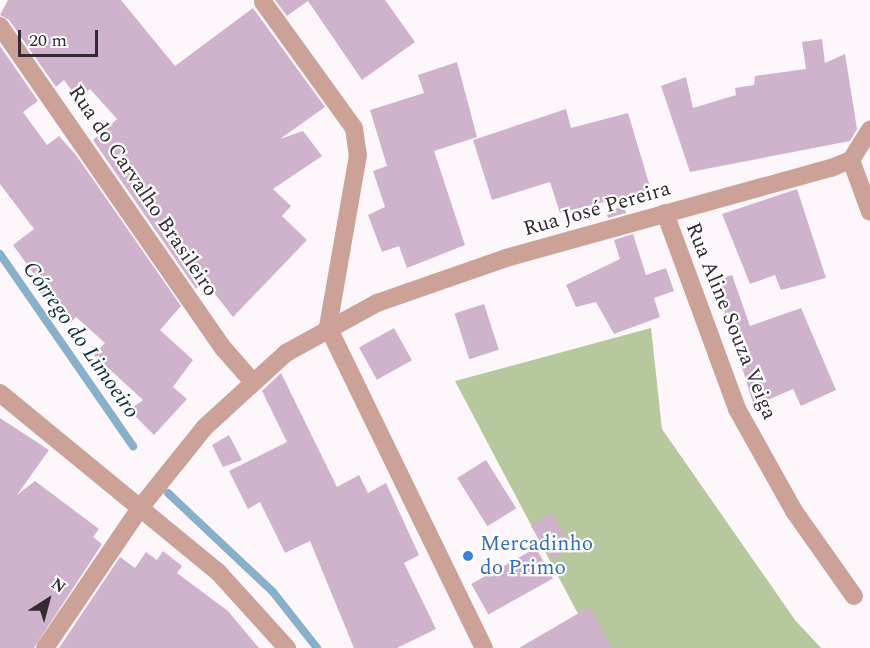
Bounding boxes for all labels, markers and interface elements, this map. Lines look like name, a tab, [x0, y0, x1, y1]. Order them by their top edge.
scale bar	[21, 18, 100, 56]
text: 20 m	[29, 27, 67, 54]
street label: Rua do Carvalho Brasileiro	[63, 81, 223, 301]
street label: Rua José Pereira	[521, 176, 673, 242]
street label: Rua Aline Souza Veiga	[680, 219, 782, 423]
water label: Córrego do Limoeiro	[17, 256, 145, 424]
place label: Mercadinho do Primo	[480, 531, 593, 581]
marker: Mercadinho do Primo	[461, 549, 475, 563]
north arrow	[18, 570, 78, 630]
text: N	[46, 572, 71, 599]

